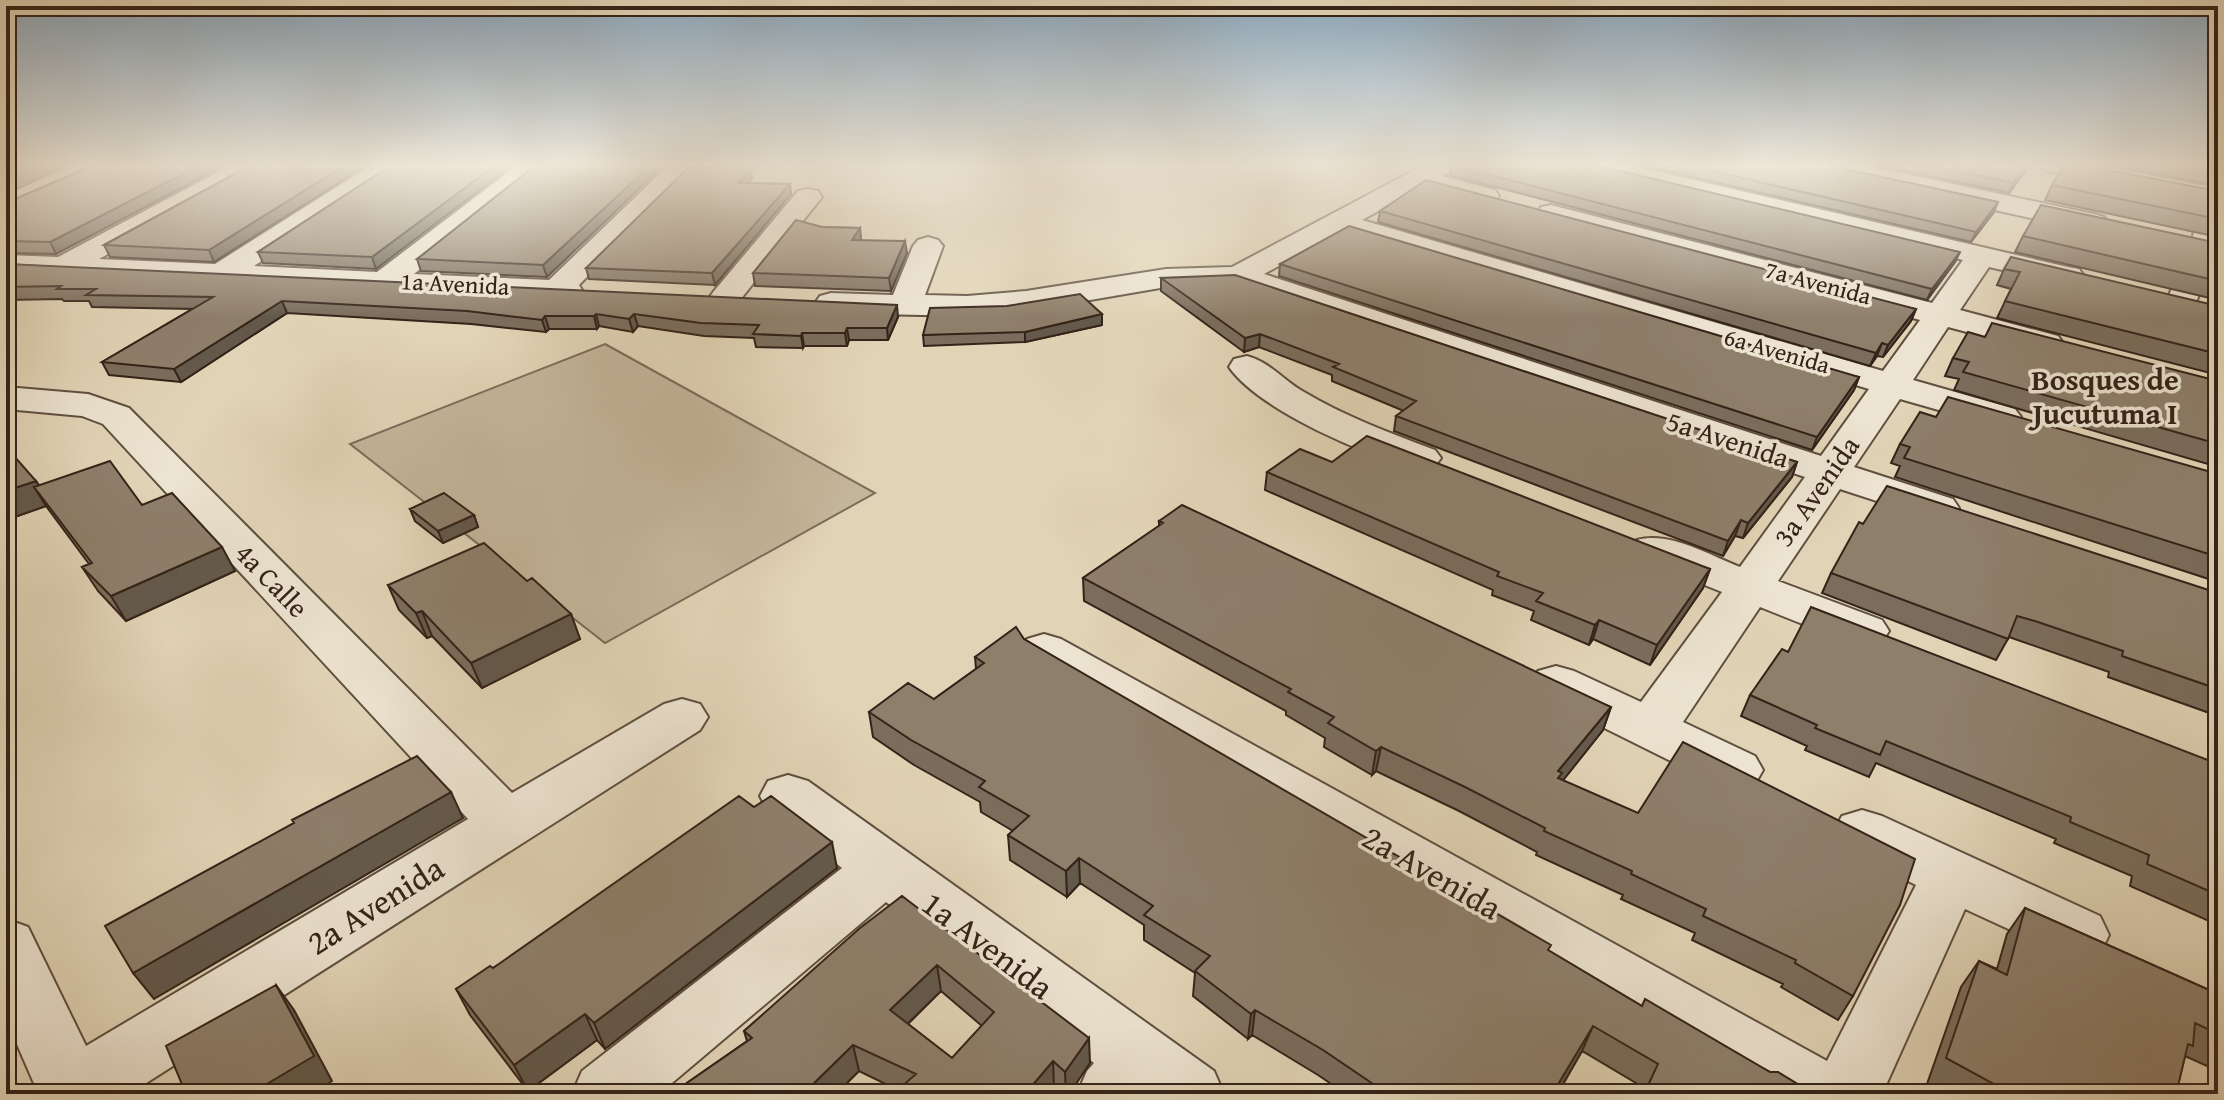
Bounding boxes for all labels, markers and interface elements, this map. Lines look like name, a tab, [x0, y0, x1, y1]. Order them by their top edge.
street label: 7a Avenida	[1761, 252, 1876, 314]
street label: 1a Avenida	[400, 263, 511, 304]
street label: 6a Avenida	[1720, 319, 1835, 382]
district label: Bosques de Jucutuma I	[2028, 357, 2179, 435]
street label: 5a Avenida	[1662, 399, 1795, 478]
street label: 3a Avenida	[1762, 426, 1869, 554]
street label: 4a Calle	[226, 533, 318, 626]
street label: 2a Avenida	[1353, 812, 1511, 931]
street label: 2a Avenida	[297, 843, 453, 966]
street label: 1a Avenida	[912, 879, 1064, 1010]

